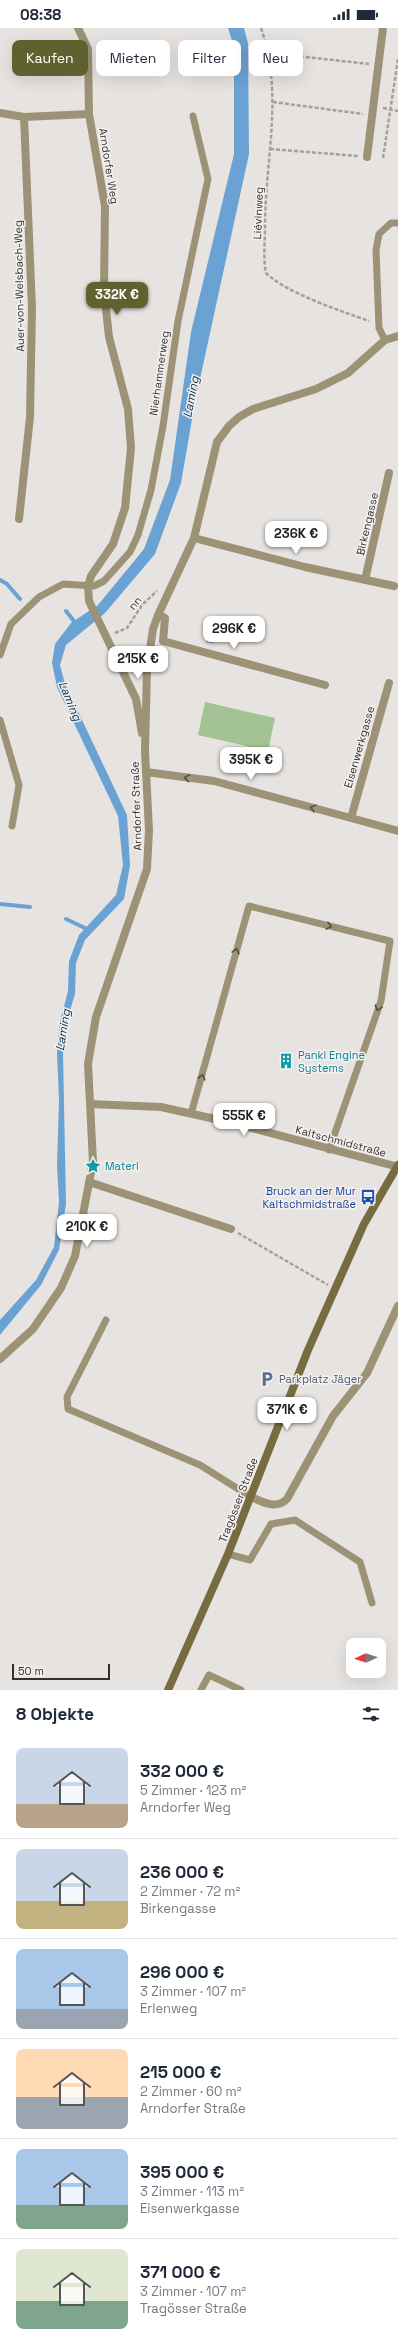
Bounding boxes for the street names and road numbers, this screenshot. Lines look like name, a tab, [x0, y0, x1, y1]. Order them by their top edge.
street label: Arndorfer Weg	[96, 127, 122, 205]
street label: Liévinweg	[250, 186, 266, 240]
street label: Auer-von-Welsbach-Weg	[11, 220, 27, 352]
street label: Nierhammerweg	[146, 330, 172, 416]
street label: Birkengasse	[353, 491, 381, 557]
street label: nn	[125, 593, 145, 613]
street label: Eisenwerkgasse	[341, 705, 377, 789]
street label: Arndorfer Straße	[127, 761, 145, 851]
street label: Kaltschmidstraße	[294, 1122, 388, 1160]
street label: Tragösser Straße	[215, 1455, 261, 1545]

